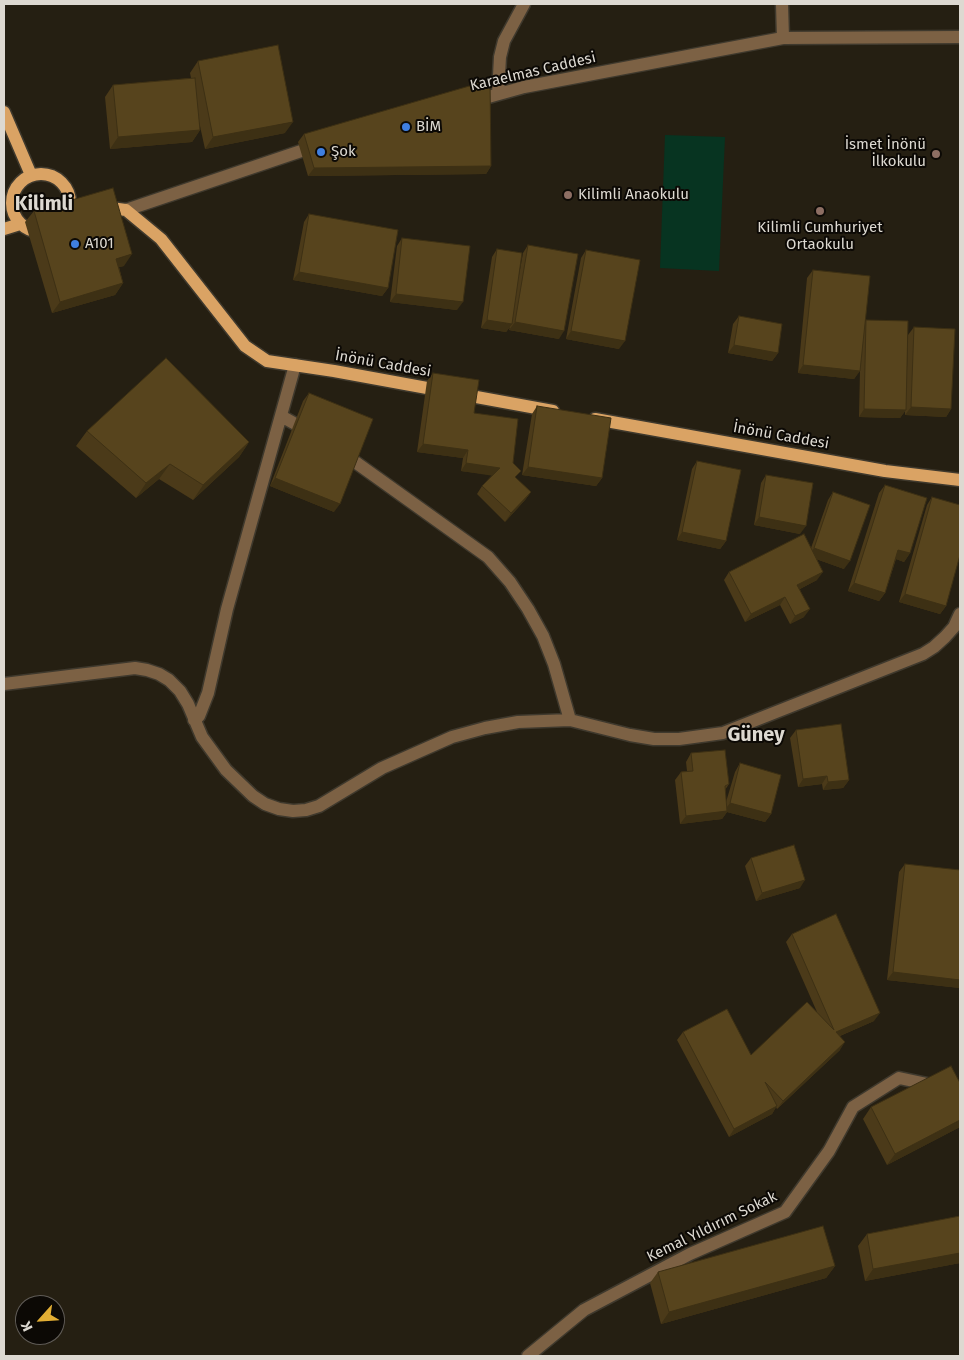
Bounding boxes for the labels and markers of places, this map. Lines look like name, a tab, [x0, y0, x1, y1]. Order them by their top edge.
place label: BİM	[416, 118, 441, 136]
marker: BİM	[400, 121, 412, 133]
place label: İsmet İnönü İlkokulu	[845, 136, 926, 171]
place label: Şok	[331, 143, 356, 161]
marker: Şok	[315, 146, 327, 158]
marker: İsmet İnönü İlkokulu	[930, 148, 942, 160]
place label: Kilimli Anaokulu	[578, 186, 689, 204]
marker: Kilimli Anaokulu	[562, 189, 574, 201]
marker: Kilimli Cumhuriyet Ortaokulu	[814, 205, 826, 217]
place label: Kilimli Cumhuriyet Ortaokulu	[757, 219, 883, 254]
place label: A101	[85, 235, 114, 253]
marker: A101	[69, 238, 81, 250]

